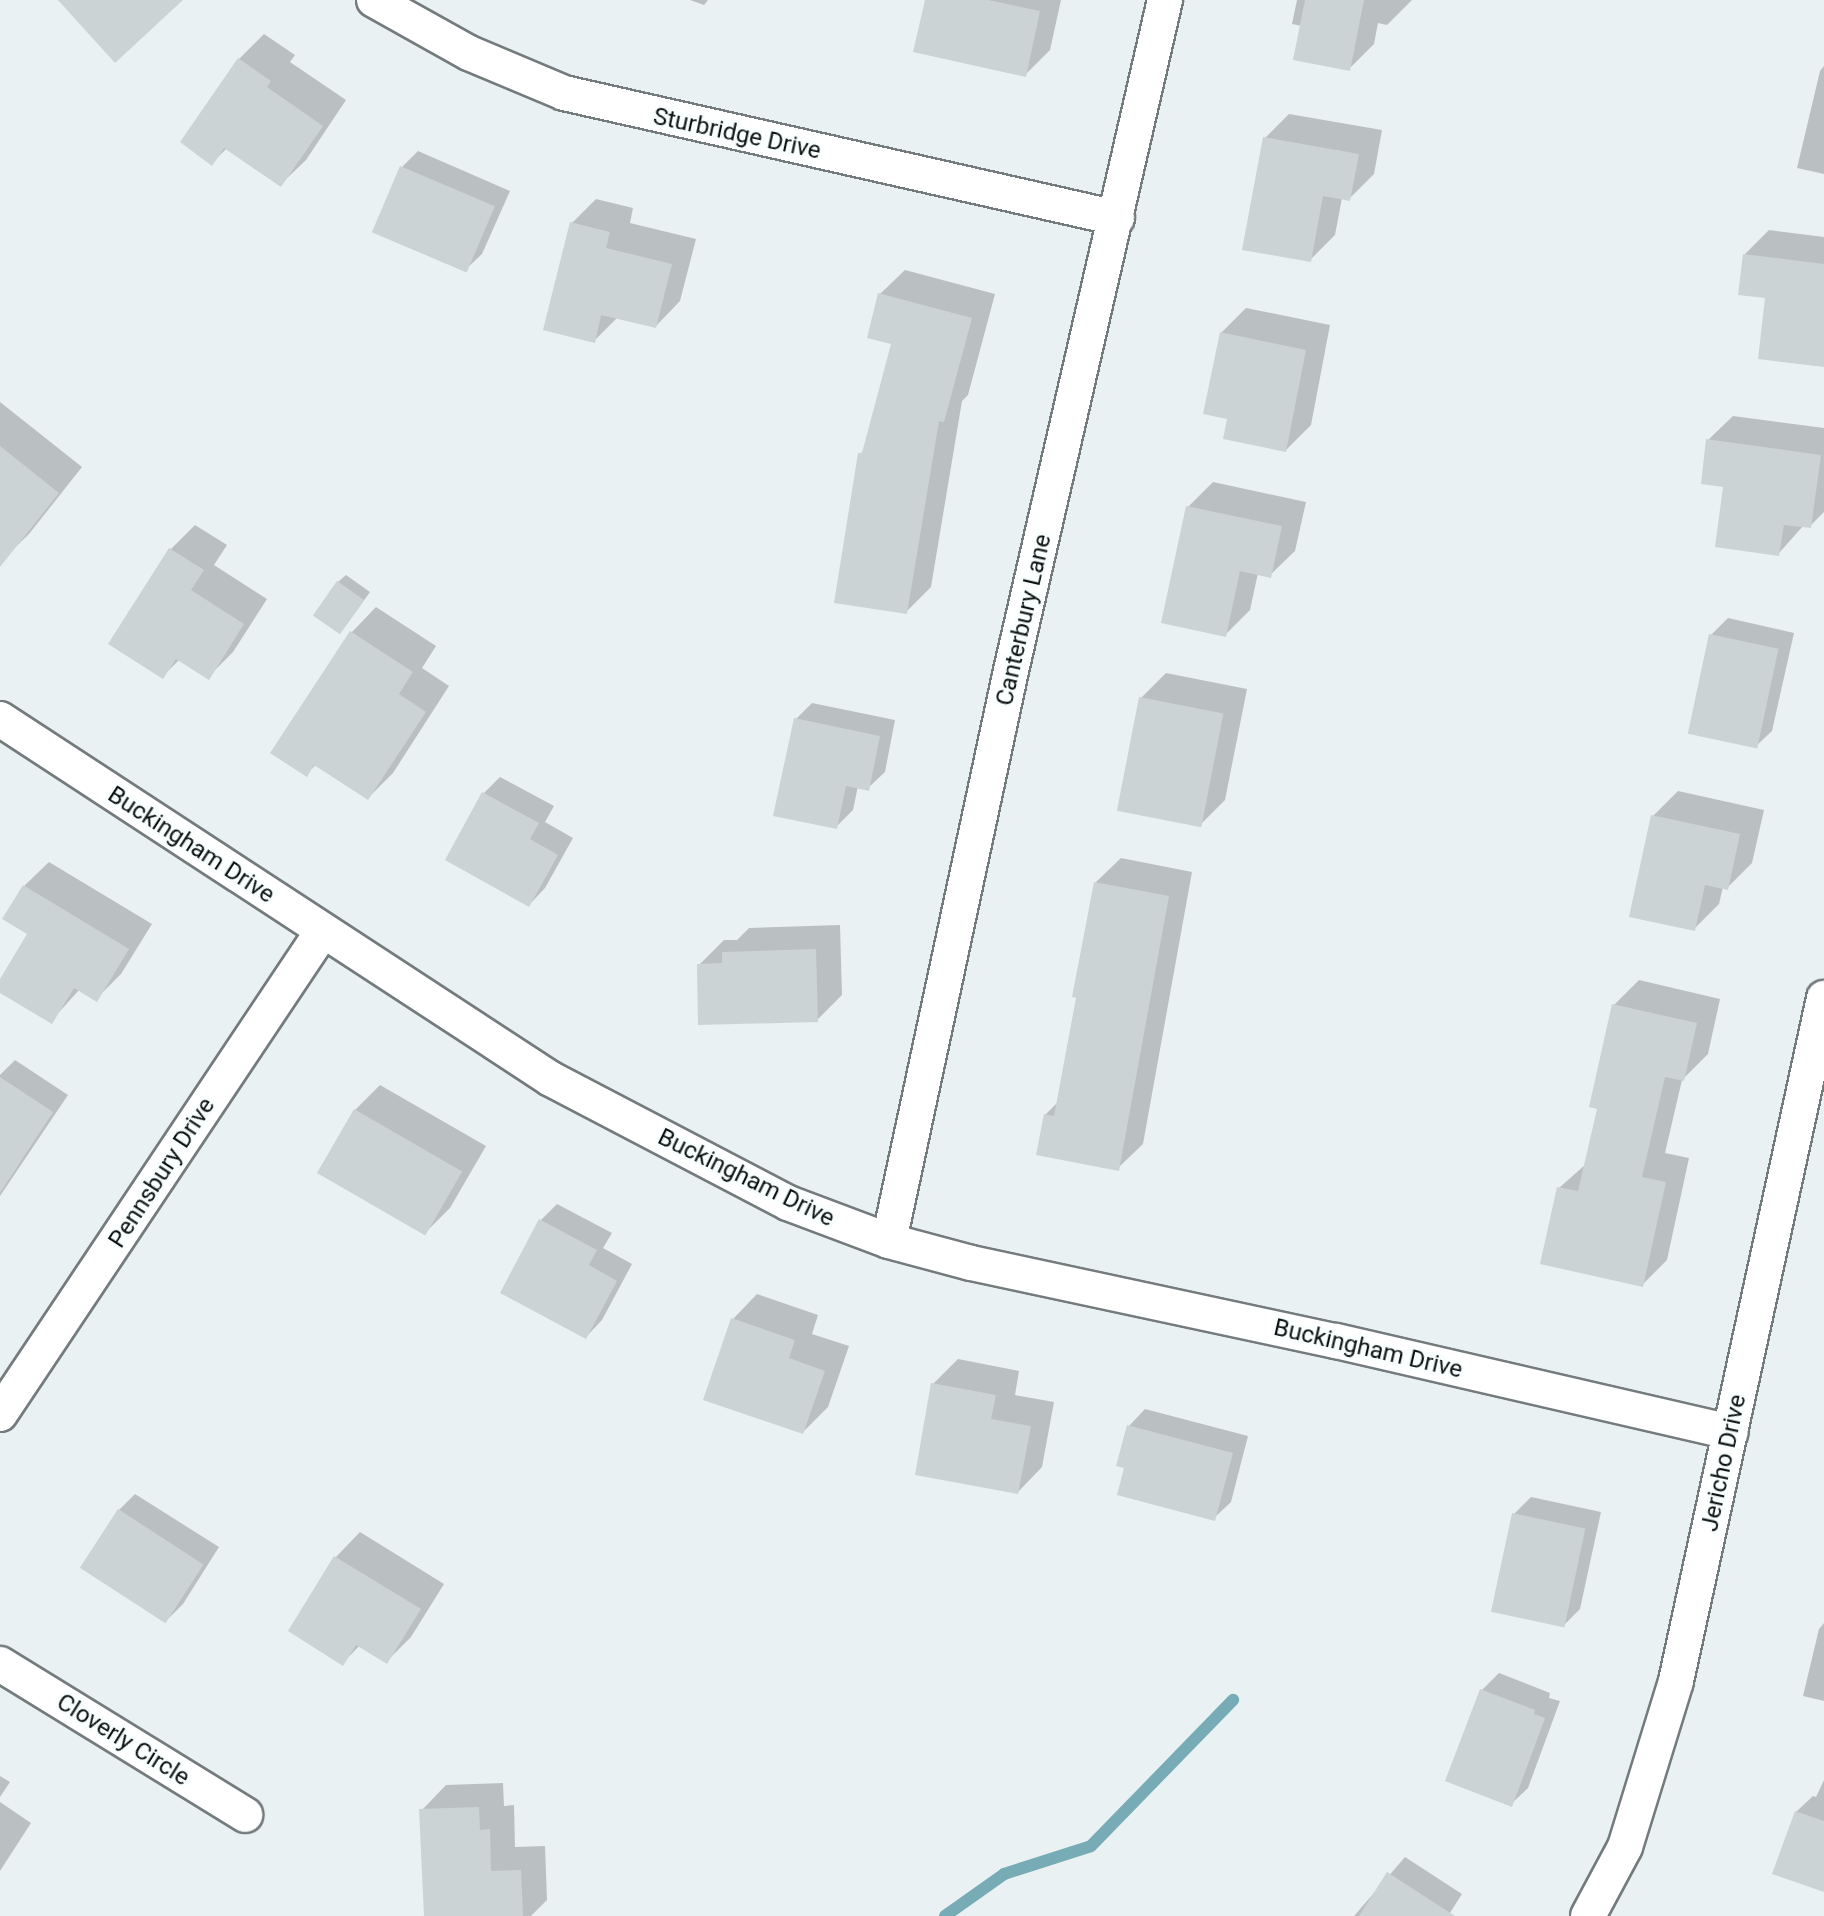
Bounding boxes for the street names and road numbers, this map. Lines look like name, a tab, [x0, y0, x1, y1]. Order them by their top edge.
street label: Sturbridge Drive	[651, 102, 823, 166]
street label: Canterbury Lane	[990, 532, 1058, 708]
street label: Buckingham Drive	[102, 780, 280, 910]
street label: Pennsbury Drive	[103, 1093, 221, 1253]
street label: Buckingham Drive	[653, 1123, 839, 1233]
street label: Buckingham Drive	[1271, 1313, 1465, 1385]
street label: Jericho Drive	[1695, 1392, 1753, 1534]
street label: Cloverly Circle	[51, 1688, 195, 1792]

